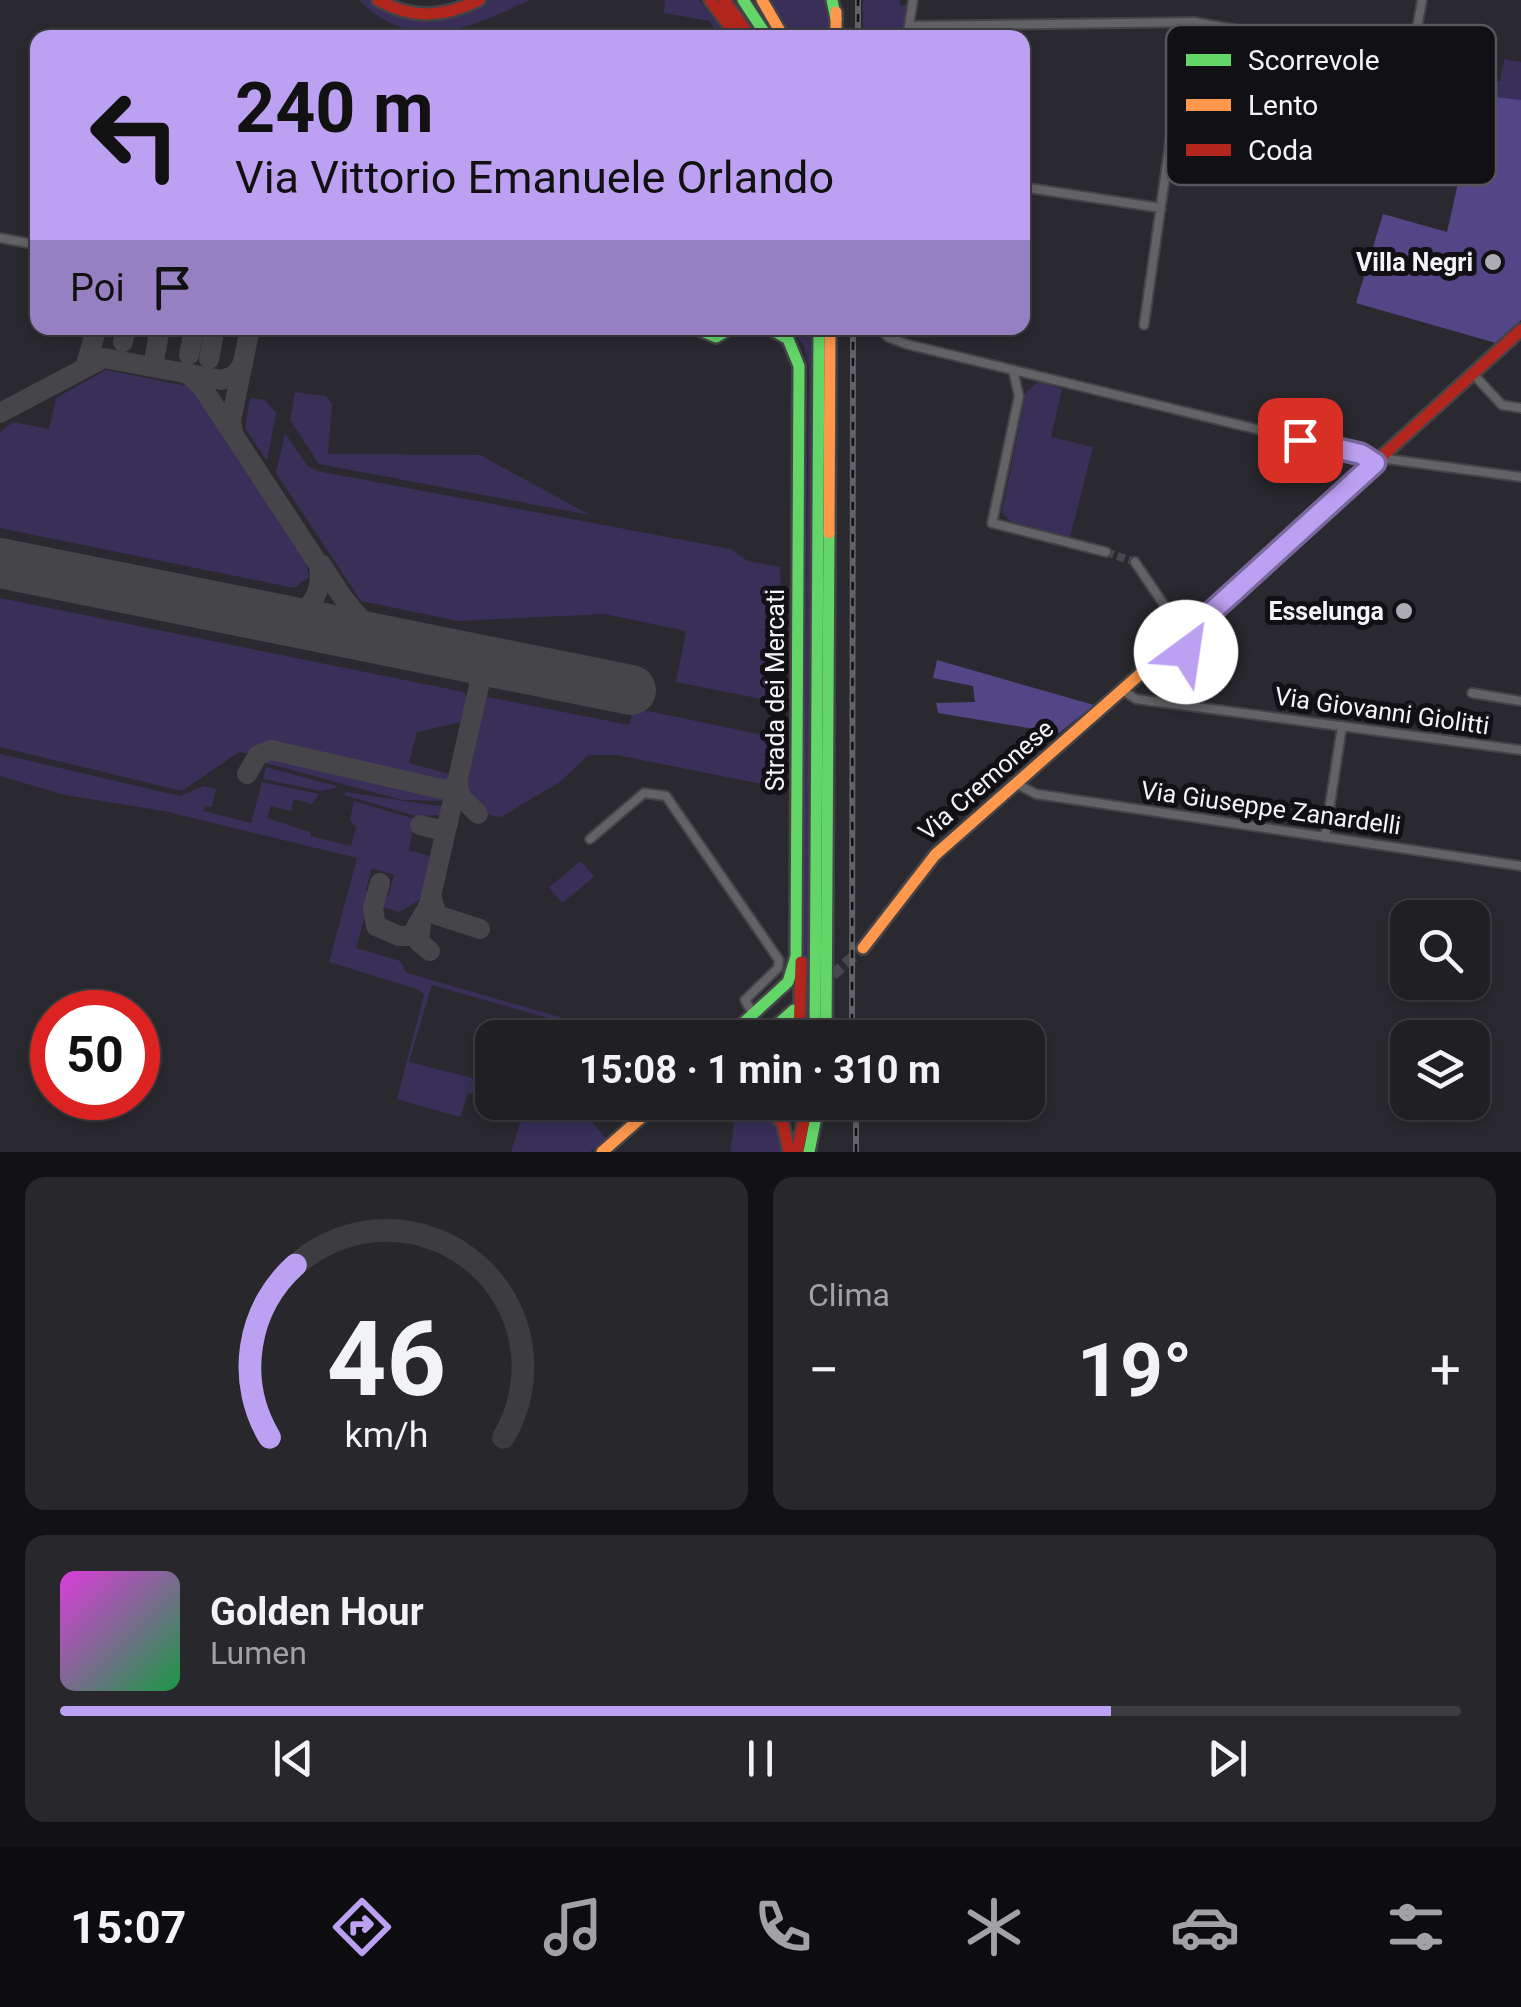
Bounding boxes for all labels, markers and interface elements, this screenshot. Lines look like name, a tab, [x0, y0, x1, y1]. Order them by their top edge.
legend	[1166, 25, 1496, 185]
text: Scorrevole	[1248, 44, 1380, 77]
text: 240 m	[235, 67, 434, 149]
icon: left	[70, 70, 200, 200]
text: Lento	[1248, 89, 1318, 122]
text: Coda	[1248, 134, 1313, 167]
text: Via Vittorio Emanuele Orlando	[235, 151, 834, 204]
place label: Villa Negri	[1356, 248, 1473, 277]
marker: Villa Negri	[1482, 251, 1504, 273]
icon: arrive	[145, 260, 200, 315]
text: Poi	[70, 266, 125, 310]
pin	[1258, 398, 1343, 483]
icon: arrive	[1273, 413, 1328, 468]
street label: Strada dei Mercati	[761, 589, 790, 791]
place label: Esselunga	[1268, 597, 1384, 626]
position arrow	[1134, 600, 1238, 704]
marker: Esselunga	[1393, 600, 1415, 622]
street label: Via Giovanni Giolitti	[1273, 682, 1491, 740]
street label: Via Cremonese	[913, 714, 1059, 846]
street label: Via Giuseppe Zanardelli	[1139, 775, 1403, 841]
map controls	[1390, 900, 1490, 1120]
button: search	[1390, 900, 1490, 1000]
speed limit sign: 50	[30, 990, 160, 1120]
button: layers	[1390, 1020, 1490, 1120]
text: 15:08 · 1 min · 310 m	[579, 1048, 941, 1092]
text: Clima	[808, 1276, 890, 1314]
text: 46	[327, 1299, 446, 1420]
text: 19°	[1077, 1326, 1192, 1414]
text: −	[808, 1338, 839, 1402]
text: +	[1430, 1338, 1461, 1402]
text: km/h	[345, 1414, 428, 1456]
text: Golden Hour	[210, 1590, 424, 1634]
text: Lumen	[210, 1634, 307, 1672]
icon: previous	[266, 1731, 321, 1786]
icon: pause	[733, 1731, 788, 1786]
icon: next	[1200, 1731, 1255, 1786]
icon: directions	[327, 1892, 397, 1962]
icon: music	[538, 1892, 608, 1962]
icon: phone	[748, 1892, 818, 1962]
icon: climate	[959, 1892, 1029, 1962]
icon: car	[1170, 1892, 1240, 1962]
icon: filters	[1381, 1892, 1451, 1962]
text: 15:07	[70, 1901, 186, 1954]

